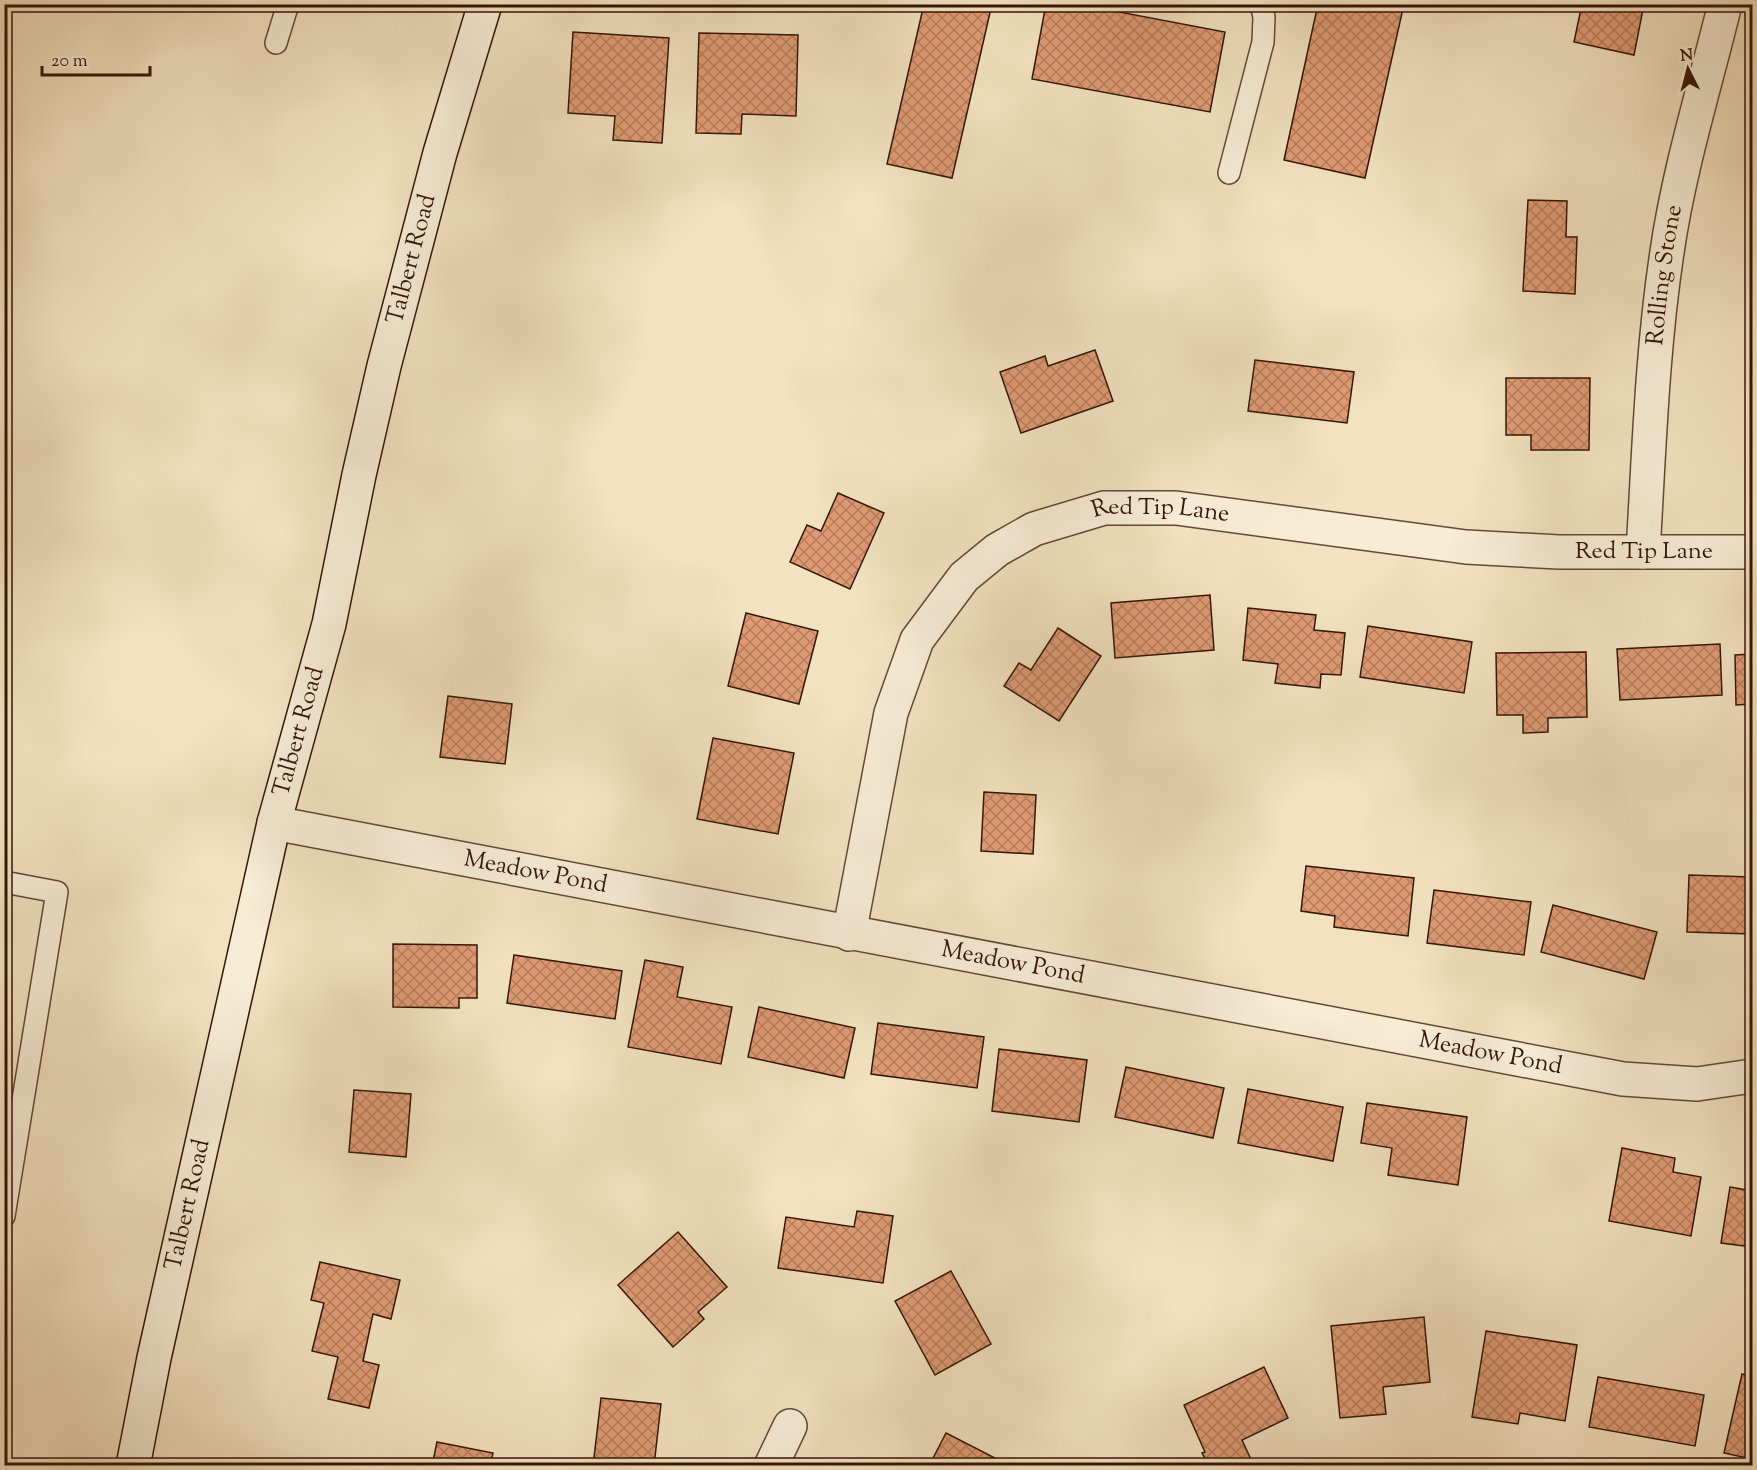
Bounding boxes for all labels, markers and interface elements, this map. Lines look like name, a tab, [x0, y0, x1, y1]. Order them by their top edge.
scale bar	[42, 39, 150, 77]
north arrow	[1658, 39, 1718, 99]
text: N	[1679, 44, 1694, 69]
text: 20 m	[51, 49, 88, 75]
street label: Talbert Road	[379, 190, 446, 328]
street label: Rolling Stone	[1639, 202, 1692, 347]
street label: Red Tip Lane	[1087, 490, 1231, 532]
street label: Red Tip Lane	[1575, 535, 1713, 569]
street label: Talbert Road	[265, 663, 333, 801]
street label: Meadow Pond	[461, 842, 610, 903]
street label: Meadow Pond	[938, 933, 1088, 994]
street label: Meadow Pond	[1416, 1024, 1565, 1084]
street label: Talbert Road	[157, 1136, 220, 1274]

